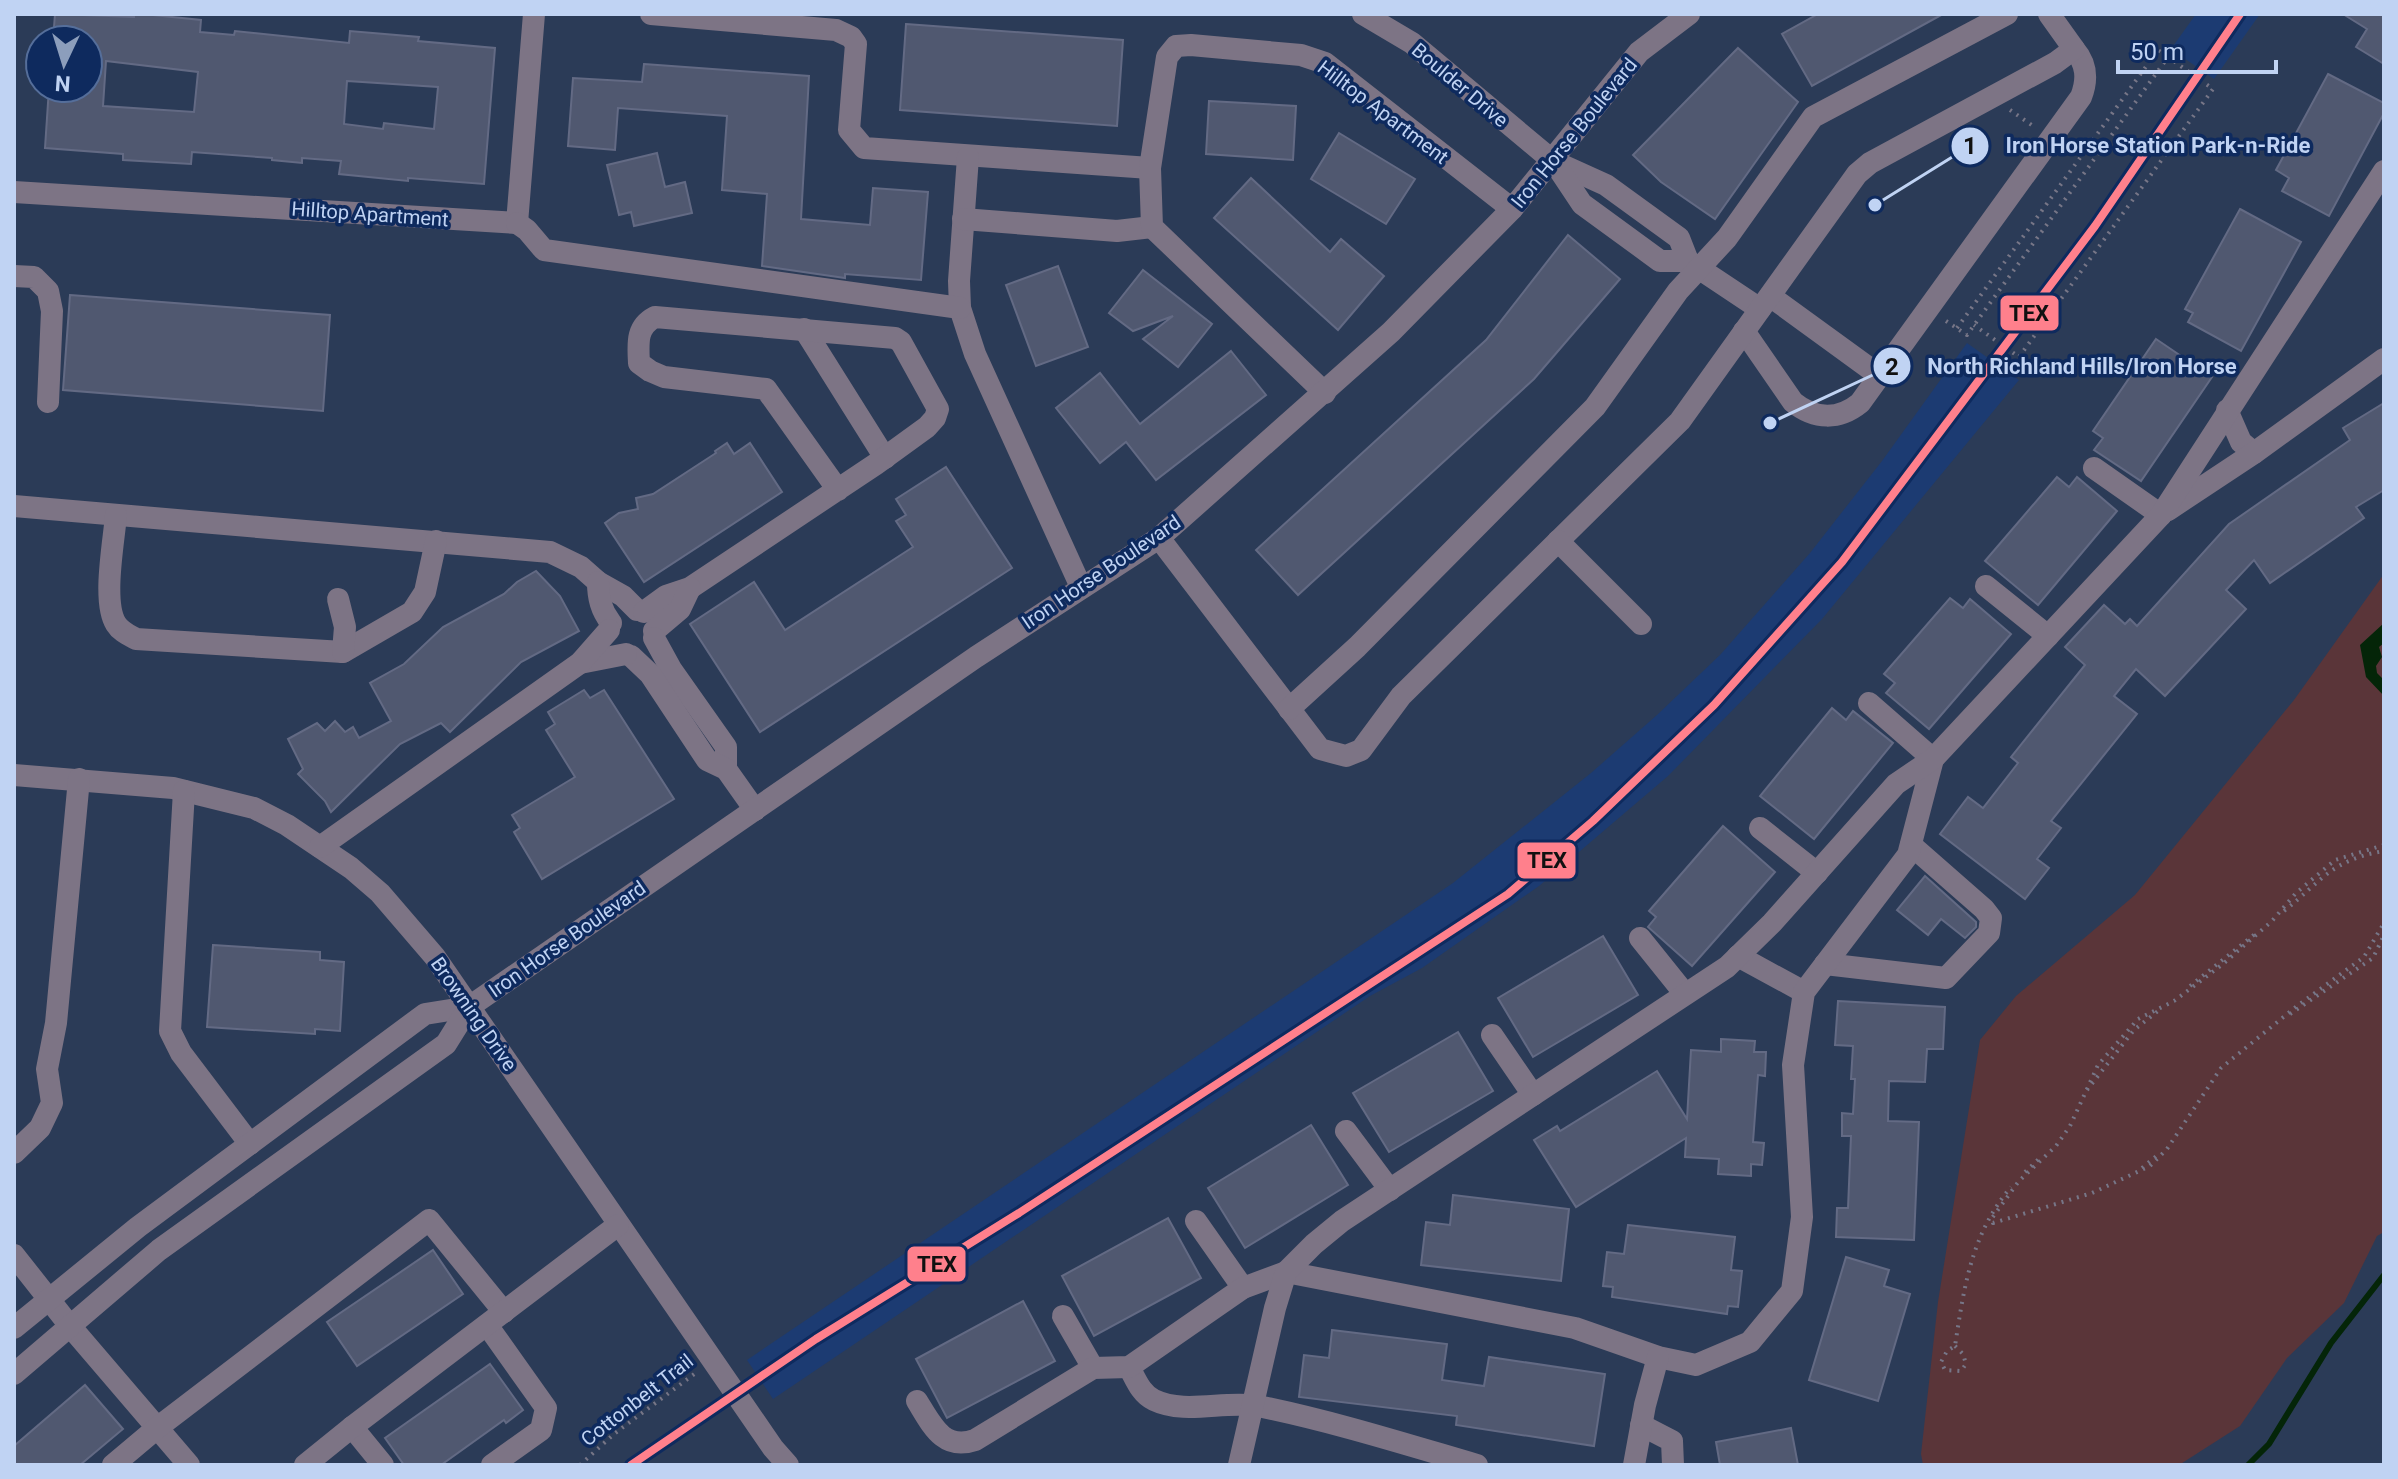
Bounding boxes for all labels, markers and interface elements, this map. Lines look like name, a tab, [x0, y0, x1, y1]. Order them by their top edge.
north arrow	[24, 24, 104, 104]
scale bar	[2118, 24, 2276, 74]
street label: Boulder Drive	[1407, 38, 1513, 132]
text: 50 m	[2130, 38, 2184, 66]
street label: Iron Horse Boulevard	[1506, 53, 1642, 213]
street label: Hilltop Apartment	[1313, 55, 1453, 169]
text: N	[54, 70, 71, 96]
callout: Iron Horse Station Park-n-Ride	[1950, 123, 2327, 169]
text: 1	[1963, 132, 1977, 160]
text: Iron Horse Station Park-n-Ride	[2006, 133, 2311, 158]
street label: Hilltop Apartment	[291, 197, 449, 231]
line badge: TEX	[1999, 294, 2060, 332]
text: TEX	[2009, 301, 2049, 326]
callout: North Richland Hills/Iron Horse	[1872, 343, 2253, 389]
text: 2	[1885, 353, 1899, 381]
text: North Richland Hills/Iron Horse	[1927, 354, 2237, 379]
street label: Iron Horse Boulevard	[1017, 510, 1185, 634]
line badge: TEX	[1516, 841, 1577, 880]
text: TEX	[1527, 848, 1567, 873]
street label: Iron Horse Boulevard	[484, 876, 650, 1002]
street label: Browning Drive	[426, 952, 522, 1076]
line badge: TEX	[906, 1245, 967, 1283]
text: TEX	[917, 1252, 957, 1277]
street label: Cottonbelt Trail	[576, 1349, 698, 1451]

